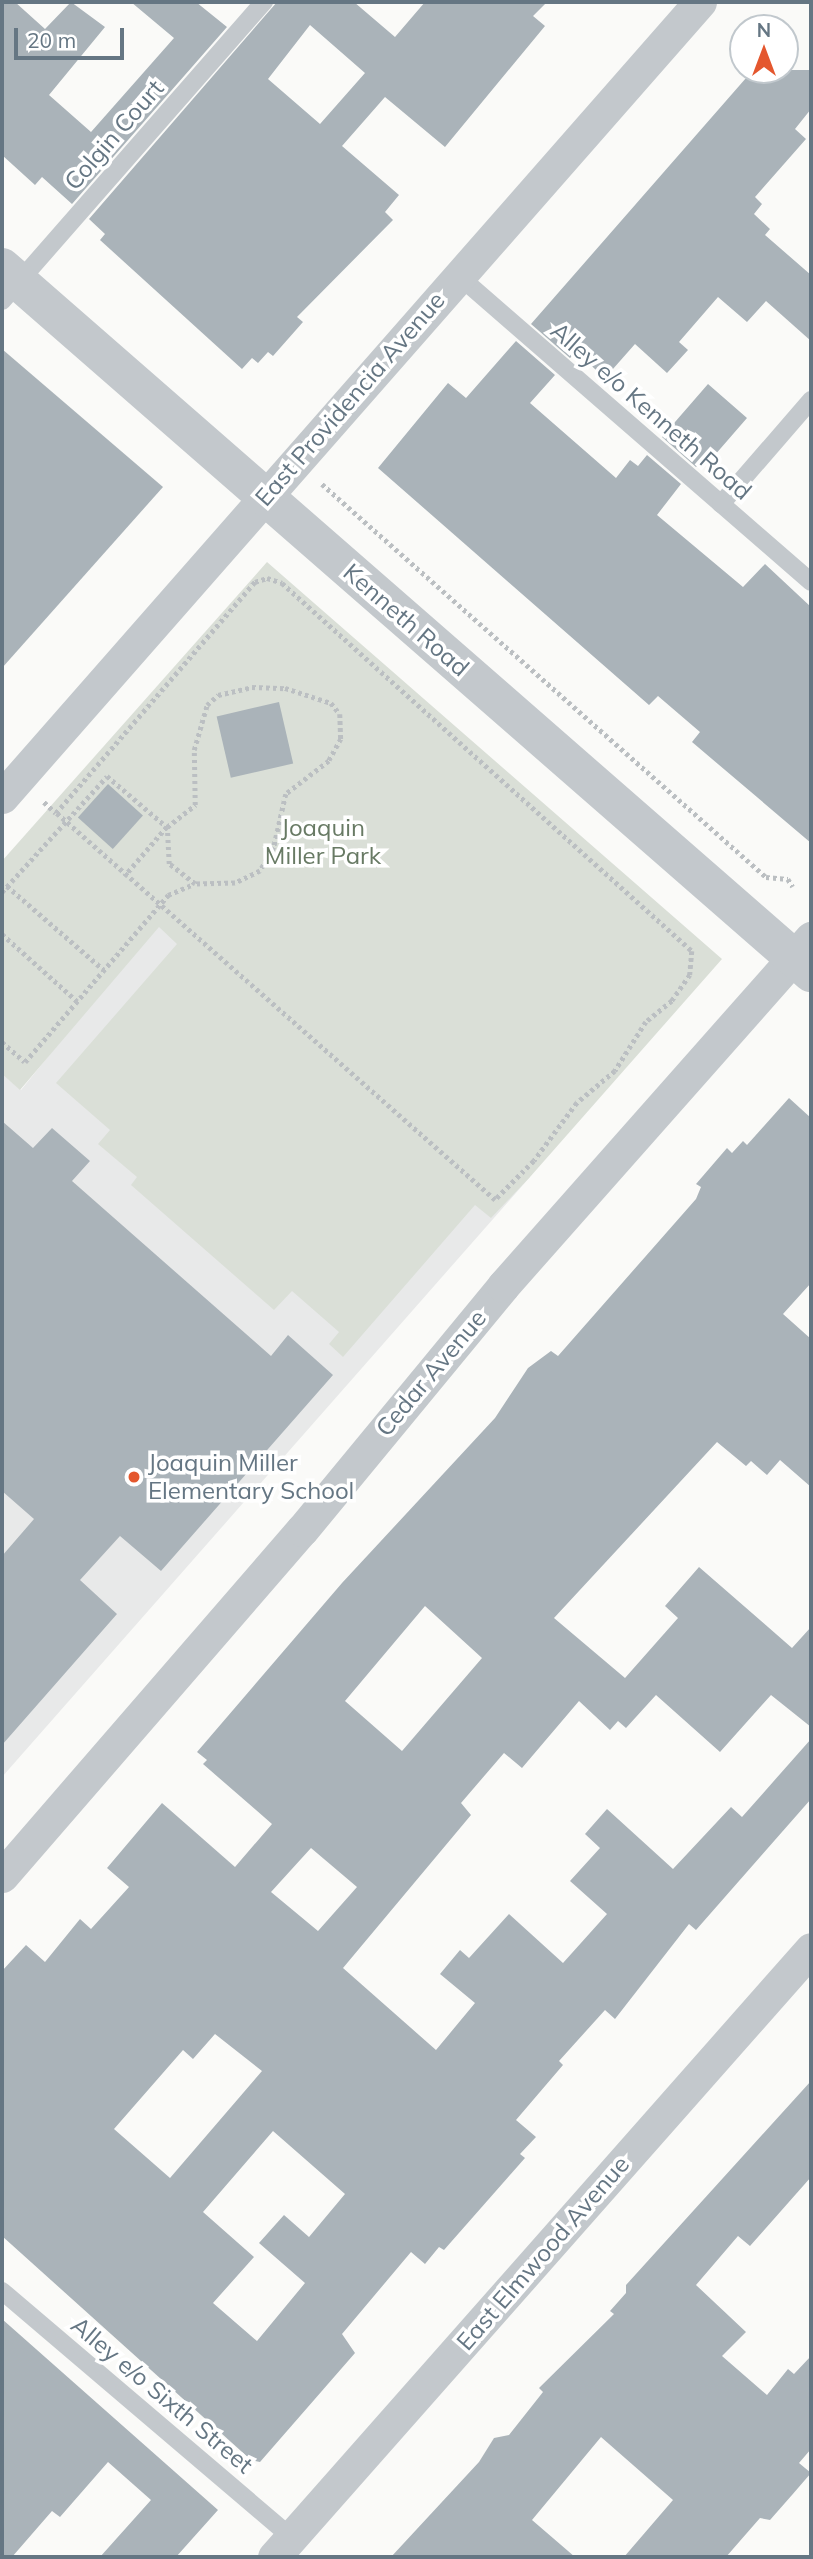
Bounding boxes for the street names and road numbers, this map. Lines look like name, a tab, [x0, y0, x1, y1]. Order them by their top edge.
street label: Colgin Court	[58, 74, 170, 196]
street label: East Providencia Avenue	[249, 286, 451, 512]
street label: Alley e/o Kenneth Road	[545, 316, 757, 506]
street label: Kenneth Road	[337, 558, 475, 682]
street label: Cedar Avenue	[370, 1304, 492, 1442]
street label: East Elmwood Avenue	[451, 2150, 635, 2356]
street label: Alley e/o Sixth Street	[65, 2311, 259, 2479]

